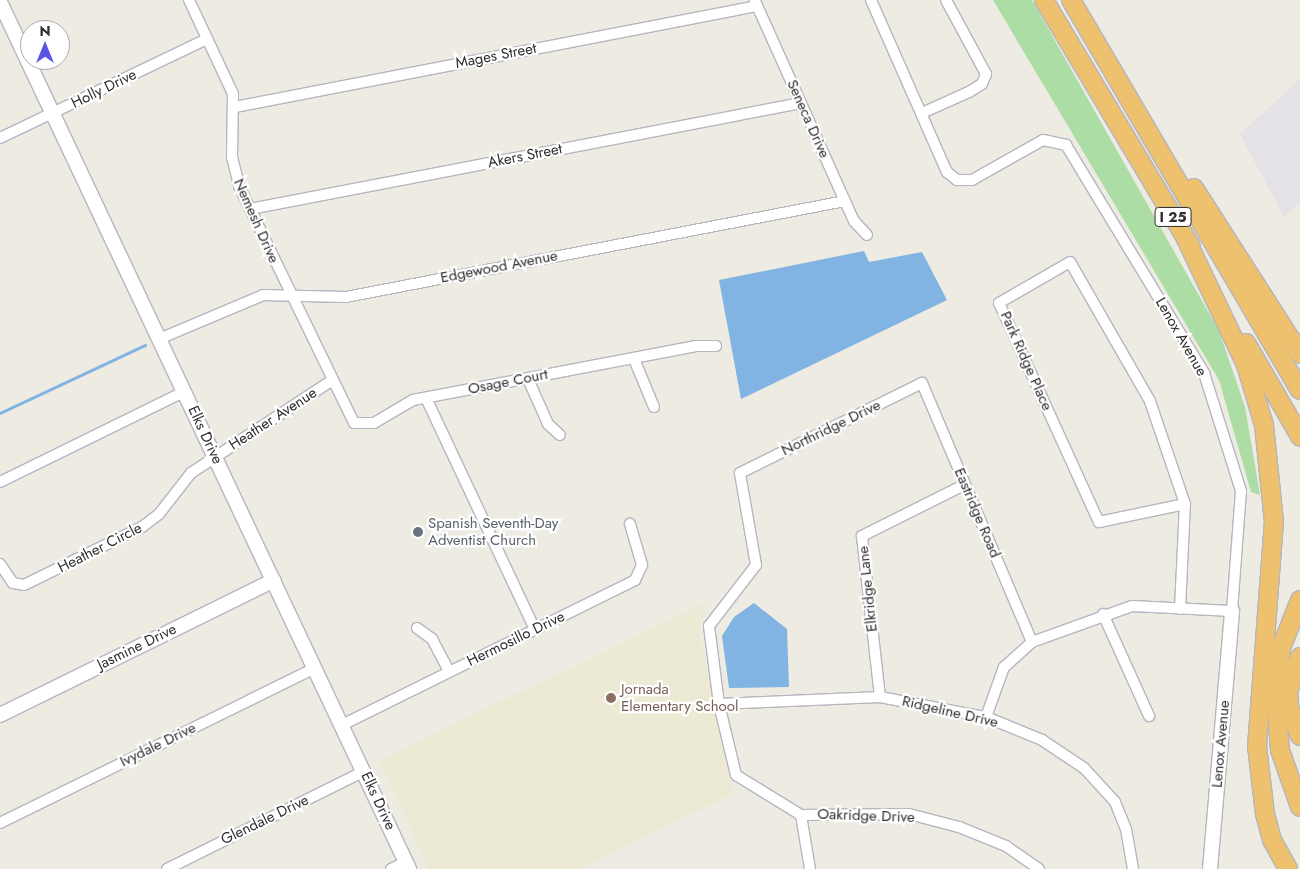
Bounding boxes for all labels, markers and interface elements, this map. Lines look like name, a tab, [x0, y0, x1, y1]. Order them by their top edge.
north arrow	[20, 20, 70, 70]
text: N	[39, 21, 51, 41]
street label: Mages Street	[454, 39, 538, 73]
street label: Holly Drive	[68, 66, 140, 112]
street label: Seneca Drive	[783, 77, 833, 161]
street label: Akers Street	[486, 140, 564, 172]
street label: Nemesh Drive	[229, 176, 283, 266]
road number: I 25	[1154, 206, 1192, 228]
street label: Edgewood Avenue	[439, 247, 559, 287]
street label: Lenox Avenue	[1151, 294, 1211, 380]
street label: Park Ridge Place	[996, 309, 1056, 413]
street label: Osage Court	[467, 365, 549, 399]
street label: Heather Avenue	[226, 384, 320, 454]
street label: Northridge Drive	[778, 396, 884, 460]
street label: Elks Drive	[184, 403, 226, 467]
street label: Eastridge Road	[950, 465, 1004, 561]
place label: Spanish Seventh-Day Adventist Church	[428, 514, 558, 549]
street label: Heather Circle	[55, 519, 145, 577]
marker: Spanish Seventh-Day Adventist Church	[412, 526, 424, 538]
street label: Elkridge Lane	[855, 545, 881, 633]
street label: Hermosillo Drive	[464, 608, 568, 670]
street label: Jasmine Drive	[94, 620, 180, 674]
place label: Jornada Elementary School	[621, 680, 738, 715]
marker: Jornada Elementary School	[605, 692, 617, 704]
street label: Ridgeline Drive	[900, 692, 1000, 732]
street label: Lenox Avenue	[1208, 699, 1234, 789]
street label: Ivydale Drive	[117, 719, 199, 771]
street label: Elks Drive	[357, 769, 399, 833]
street label: Glendale Drive	[218, 791, 312, 849]
street label: Oakridge Drive	[817, 805, 915, 827]

